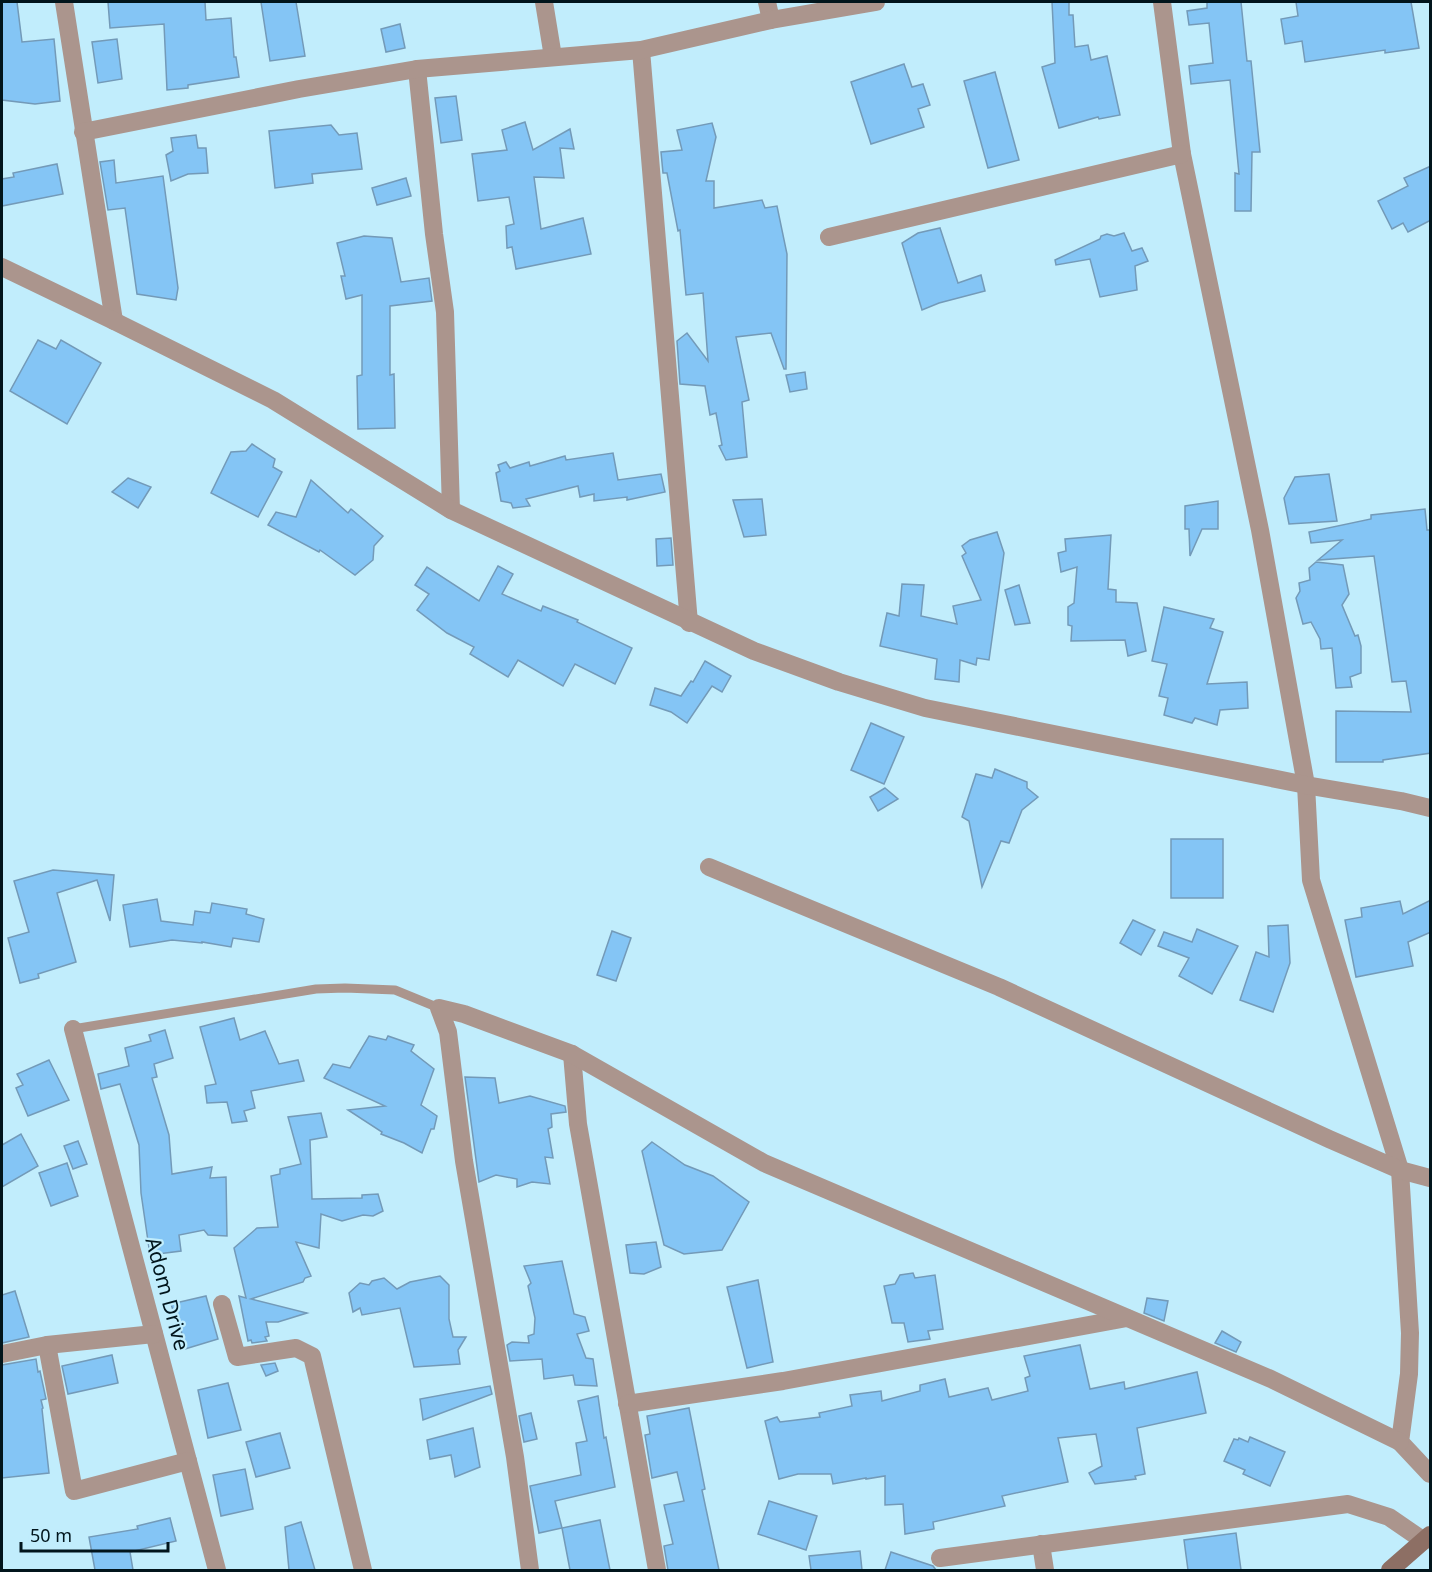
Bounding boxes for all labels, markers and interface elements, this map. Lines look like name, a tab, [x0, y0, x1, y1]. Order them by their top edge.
street label: Adom Drive	[139, 1234, 197, 1353]
scale bar	[21, 1515, 168, 1553]
text: 50 m	[30, 1523, 72, 1547]

